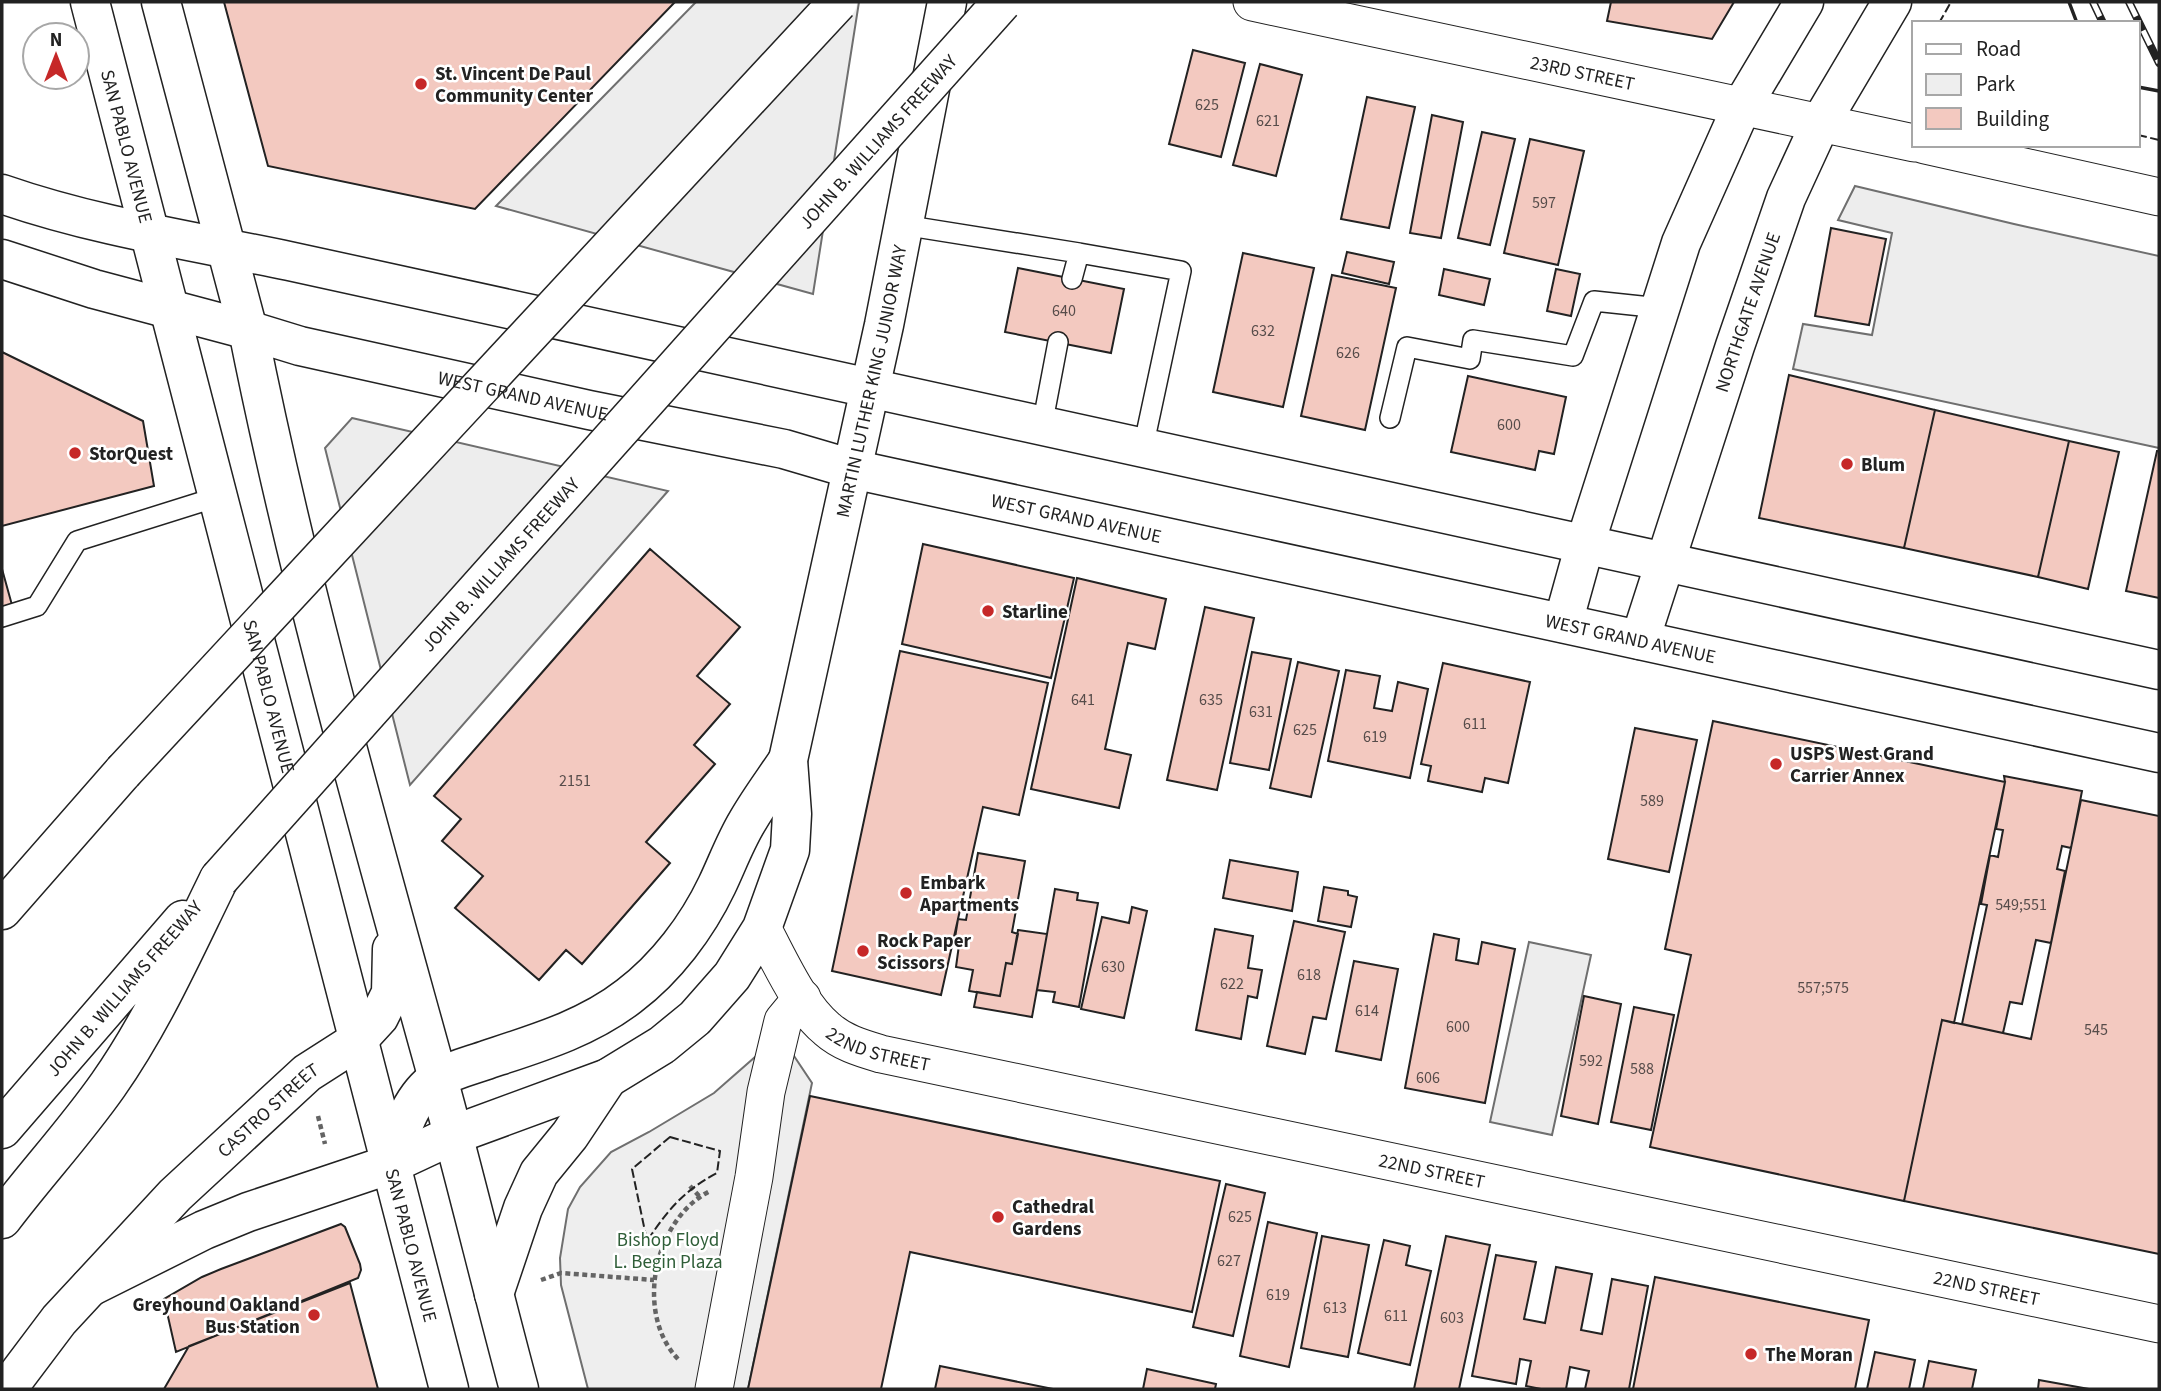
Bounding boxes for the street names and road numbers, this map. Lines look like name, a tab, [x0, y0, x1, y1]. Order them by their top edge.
street label: JOHN B. WILLIAMS FREEWAY	[794, 48, 965, 235]
street label: 23RD STREET	[1528, 50, 1637, 98]
street label: SAN PABLO AVENUE	[93, 67, 159, 226]
street label: NORTHGATE AVENUE	[1709, 229, 1788, 396]
street label: MARTIN LUTHER KING JUNIOR WAY	[830, 242, 915, 520]
street label: WEST GRAND AVENUE	[435, 365, 610, 429]
street label: JOHN B. WILLIAMS FREEWAY	[416, 471, 587, 658]
street label: WEST GRAND AVENUE	[988, 488, 1164, 551]
street label: WEST GRAND AVENUE	[1542, 608, 1718, 671]
street label: SAN PABLO AVENUE	[235, 617, 301, 776]
street label: JOHN B. WILLIAMS FREEWAY	[41, 894, 210, 1083]
street label: 22ND STREET	[820, 1021, 932, 1079]
street label: CASTRO STREET	[212, 1057, 324, 1164]
street label: 22ND STREET	[1376, 1148, 1487, 1196]
street label: SAN PABLO AVENUE	[377, 1166, 443, 1325]
street label: 22ND STREET	[1931, 1265, 2042, 1313]

